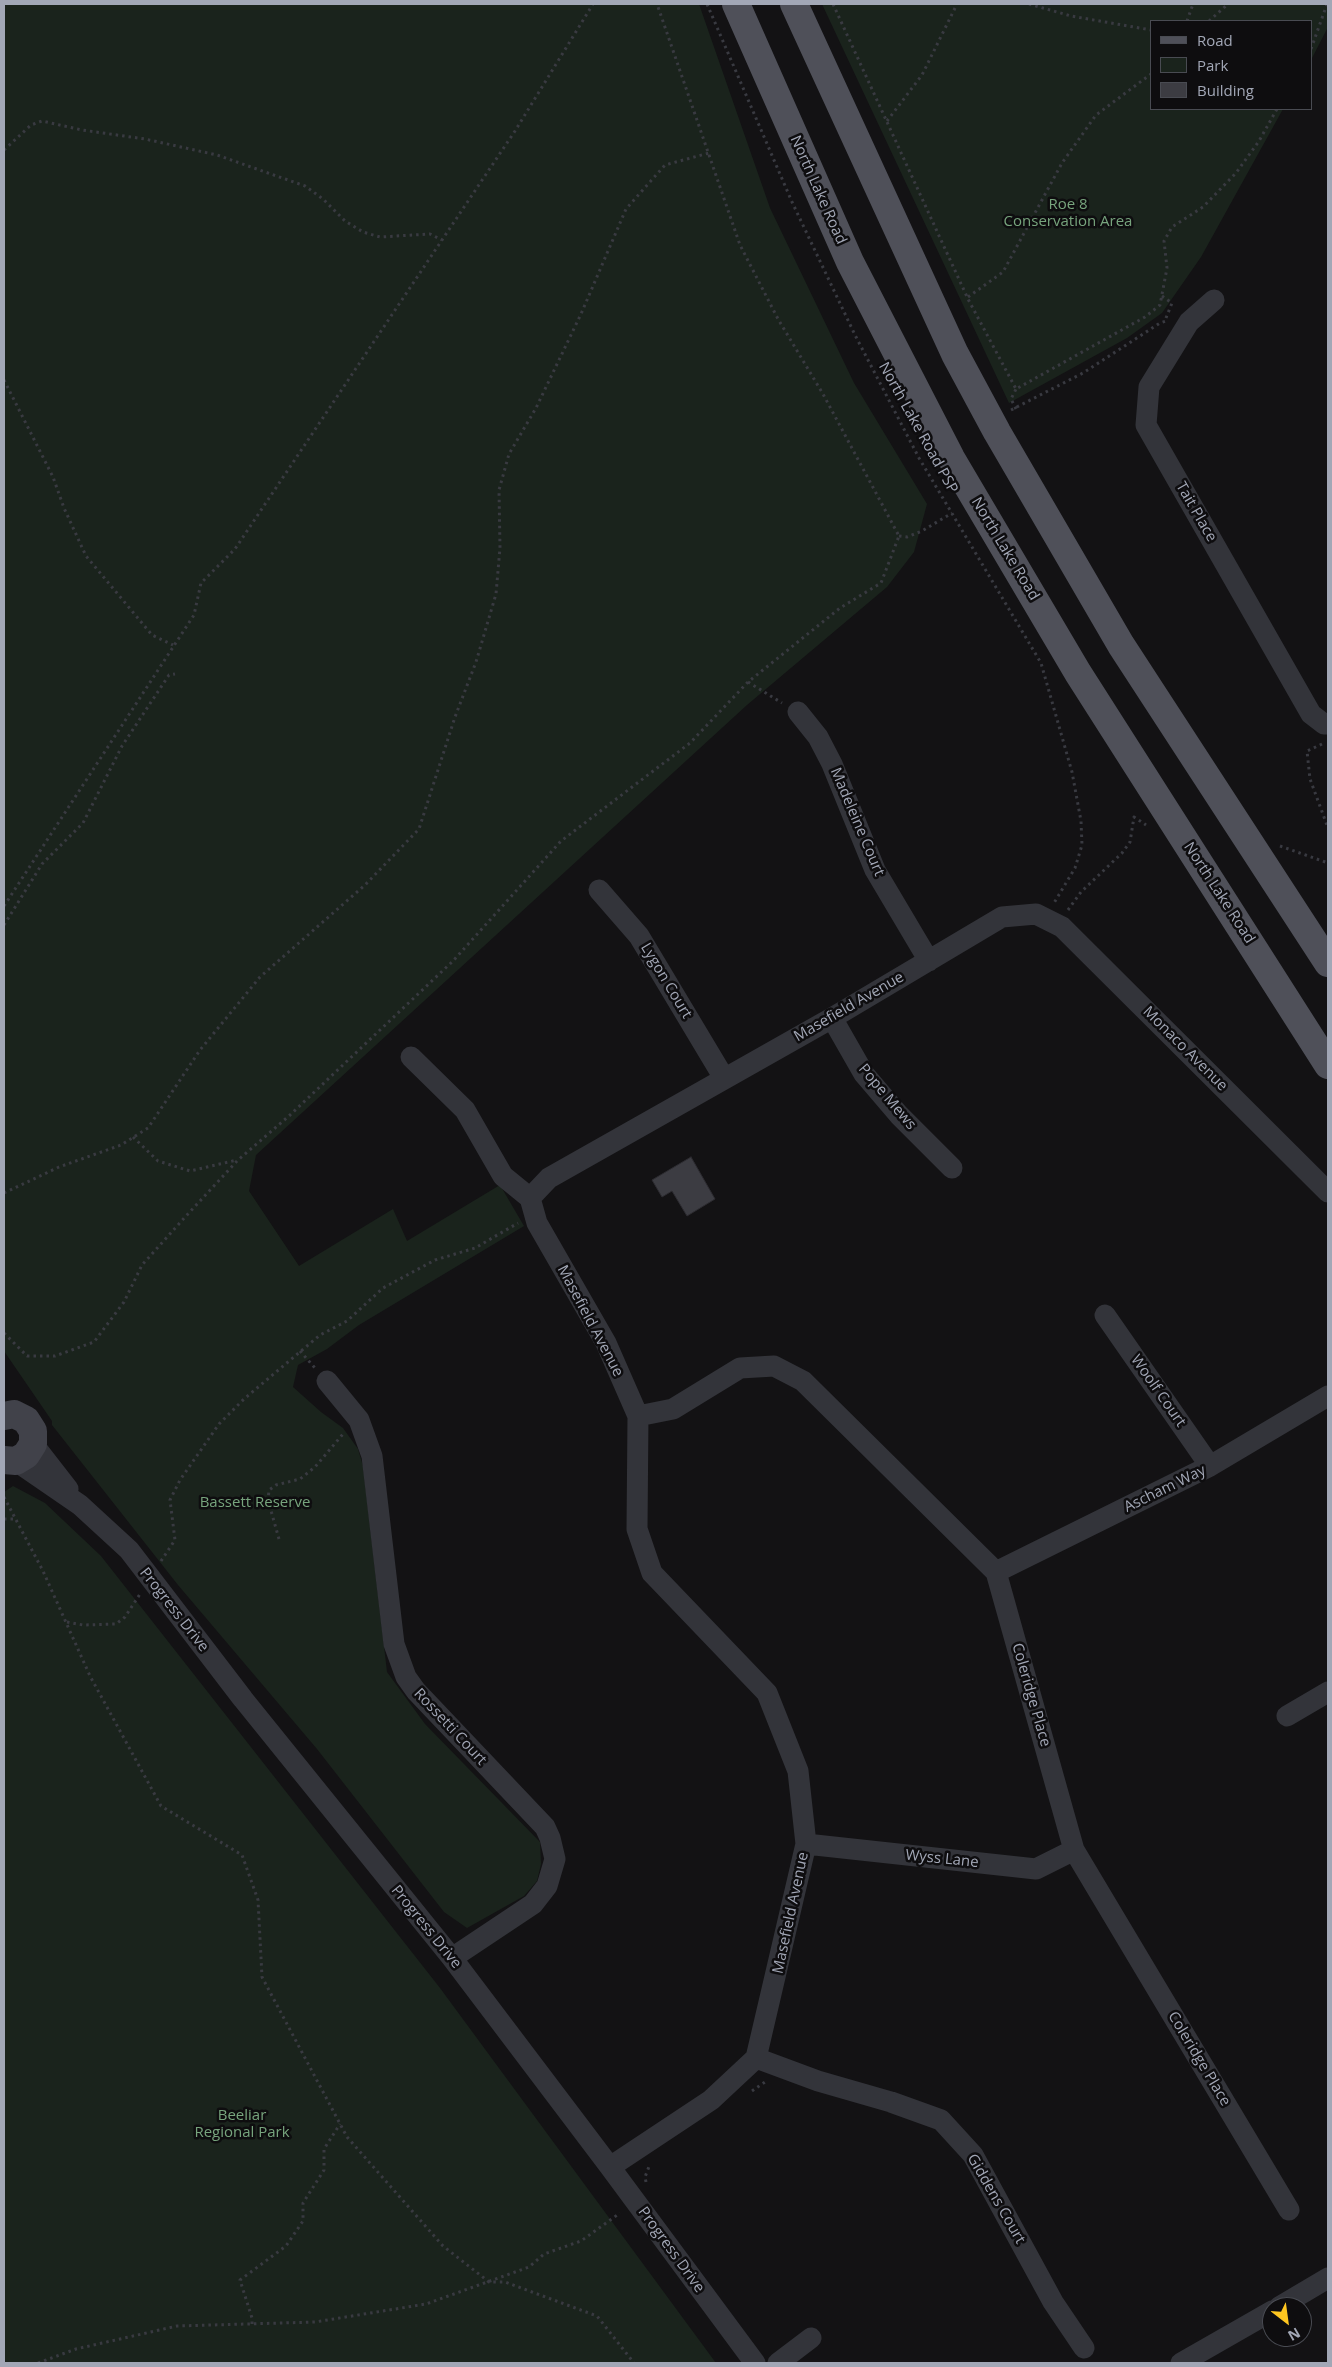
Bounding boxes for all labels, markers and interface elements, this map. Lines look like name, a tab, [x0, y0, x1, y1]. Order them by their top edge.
legend	[1150, 20, 1312, 110]
text: Road	[1197, 30, 1233, 50]
text: Park	[1197, 55, 1228, 75]
text: Building	[1197, 80, 1254, 100]
street label: North Lake Road	[786, 133, 850, 247]
park label: Roe 8 Conservation Area	[1004, 196, 1132, 231]
street label: North Lake Road PSP	[874, 359, 962, 497]
street label: Tait Place	[1172, 479, 1220, 545]
street label: North Lake Road	[967, 494, 1043, 604]
street label: Madeleine Court	[826, 765, 888, 879]
street label: North Lake Road	[1180, 839, 1258, 947]
street label: Lygon Court	[636, 940, 696, 1022]
street label: Masefield Avenue	[791, 968, 907, 1046]
street label: Monaco Avenue	[1139, 1003, 1231, 1095]
street label: Pope Mews	[854, 1060, 920, 1134]
street label: Masefield Avenue	[553, 1262, 627, 1380]
street label: Woolf Court	[1127, 1352, 1189, 1430]
street label: Ascham Way	[1121, 1461, 1209, 1517]
park label: Bassett Reserve	[200, 1494, 310, 1512]
street label: Progress Drive	[136, 1564, 212, 1656]
street label: Coleridge Place	[1008, 1641, 1054, 1749]
street label: Rossetti Court	[410, 1685, 490, 1769]
street label: Wyss Lane	[905, 1846, 979, 1872]
street label: Masefield Avenue	[769, 1851, 813, 1975]
street label: Progress Drive	[387, 1882, 465, 1972]
street label: Coleridge Place	[1164, 2009, 1234, 2109]
park label: Beeliar Regional Park	[194, 2107, 290, 2142]
street label: Giddens Court	[963, 2151, 1029, 2247]
street label: Progress Drive	[634, 2204, 708, 2296]
north arrow	[1262, 2297, 1312, 2347]
text: N	[1285, 2323, 1304, 2346]

